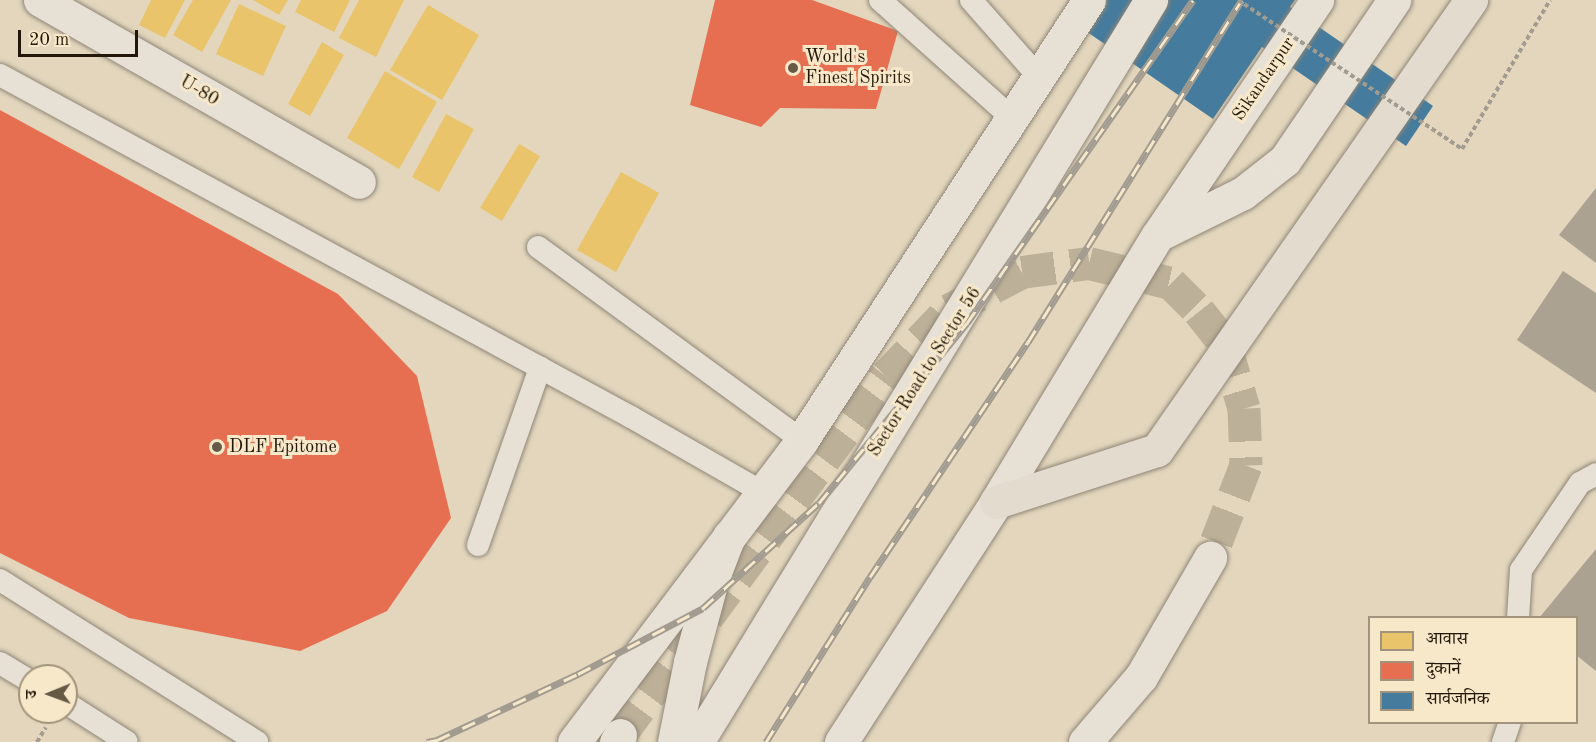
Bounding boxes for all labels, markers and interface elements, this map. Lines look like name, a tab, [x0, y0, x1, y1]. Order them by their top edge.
scale bar	[21, 18, 141, 56]
text: 20 m	[29, 31, 69, 49]
street label: Sikandarpur	[1228, 33, 1300, 125]
place label: World's Finest Spirits	[805, 47, 911, 90]
marker: World's Finest Spirits	[786, 61, 800, 75]
street label: U-80	[176, 71, 222, 111]
street label: Sector Road to Sector 56	[864, 283, 986, 461]
place label: DLF Epitome	[229, 436, 337, 458]
marker: DLF Epitome	[210, 440, 224, 454]
legend	[1368, 616, 1578, 724]
text: आवास	[1426, 630, 1468, 648]
text: दुकानें	[1426, 660, 1461, 678]
north arrow	[18, 664, 78, 724]
text: उ	[24, 690, 40, 698]
text: सार्वजनिक	[1426, 690, 1490, 708]

